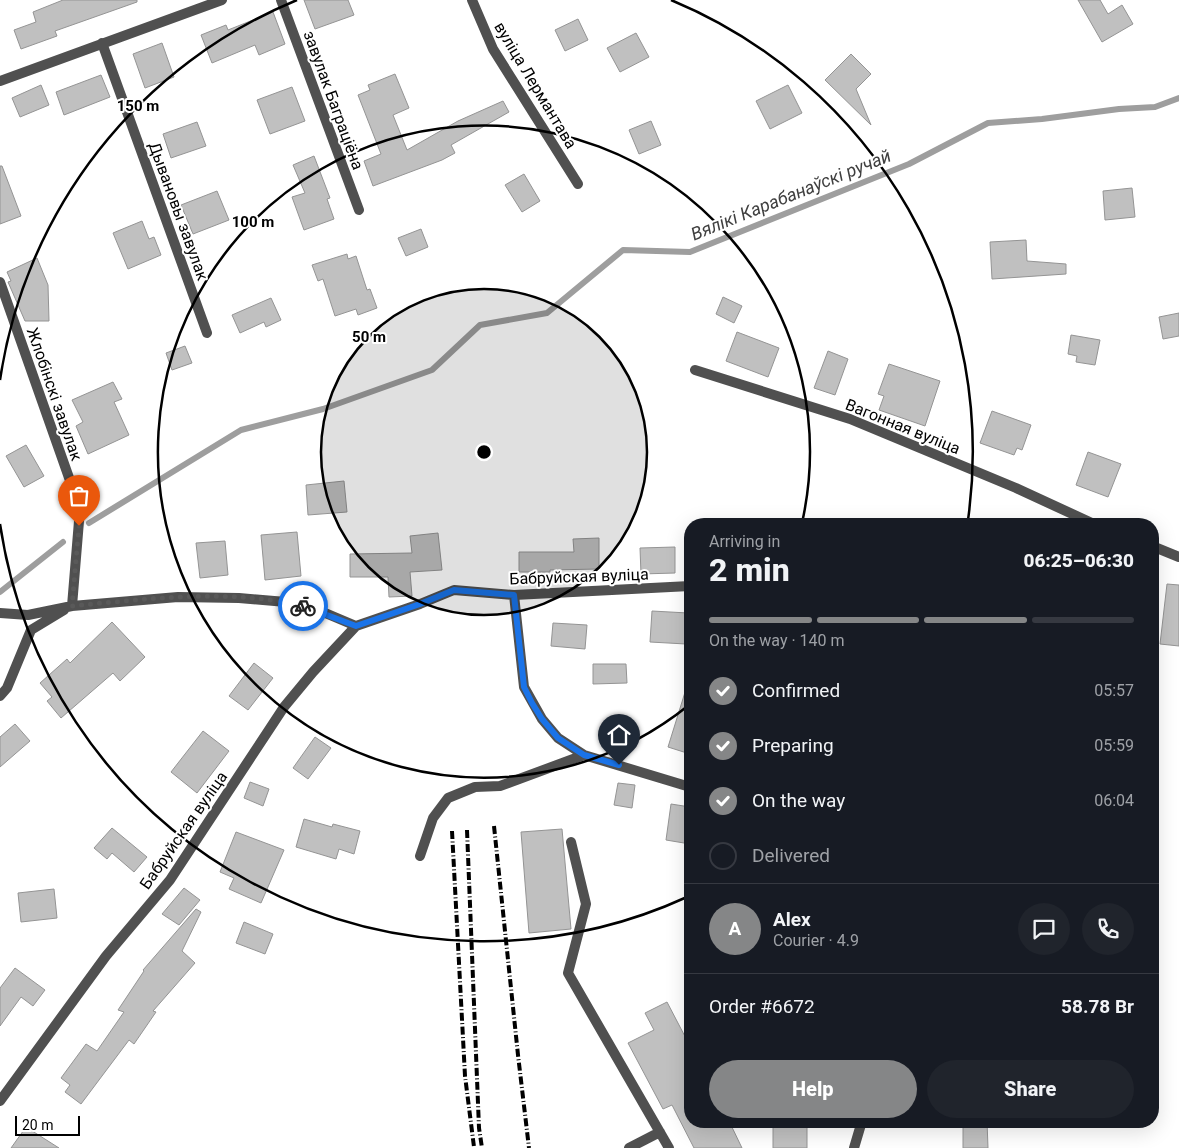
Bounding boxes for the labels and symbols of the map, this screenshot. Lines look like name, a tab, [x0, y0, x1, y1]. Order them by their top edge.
street label: вуліца Лермантава	[490, 19, 581, 152]
street label: завулак Баграціёна	[300, 28, 368, 172]
text: 150 m	[117, 97, 159, 115]
street label: Дывановы завулак	[145, 139, 213, 283]
water label: Вялікі Карабанаўскі ручай	[688, 145, 894, 244]
text: 100 m	[232, 213, 274, 231]
street label: Жлобінскі завулак	[23, 325, 86, 464]
text: 50 m	[352, 328, 386, 346]
street label: Вагонная вуліца	[843, 395, 963, 458]
centre of rings	[475, 443, 493, 461]
pin	[58, 475, 100, 526]
street label: Бабруйская вуліца	[509, 565, 649, 588]
courier	[278, 581, 328, 631]
pin	[598, 714, 640, 765]
street label: Бабруйская вуліца	[136, 768, 231, 893]
scale bar	[15, 1113, 80, 1136]

